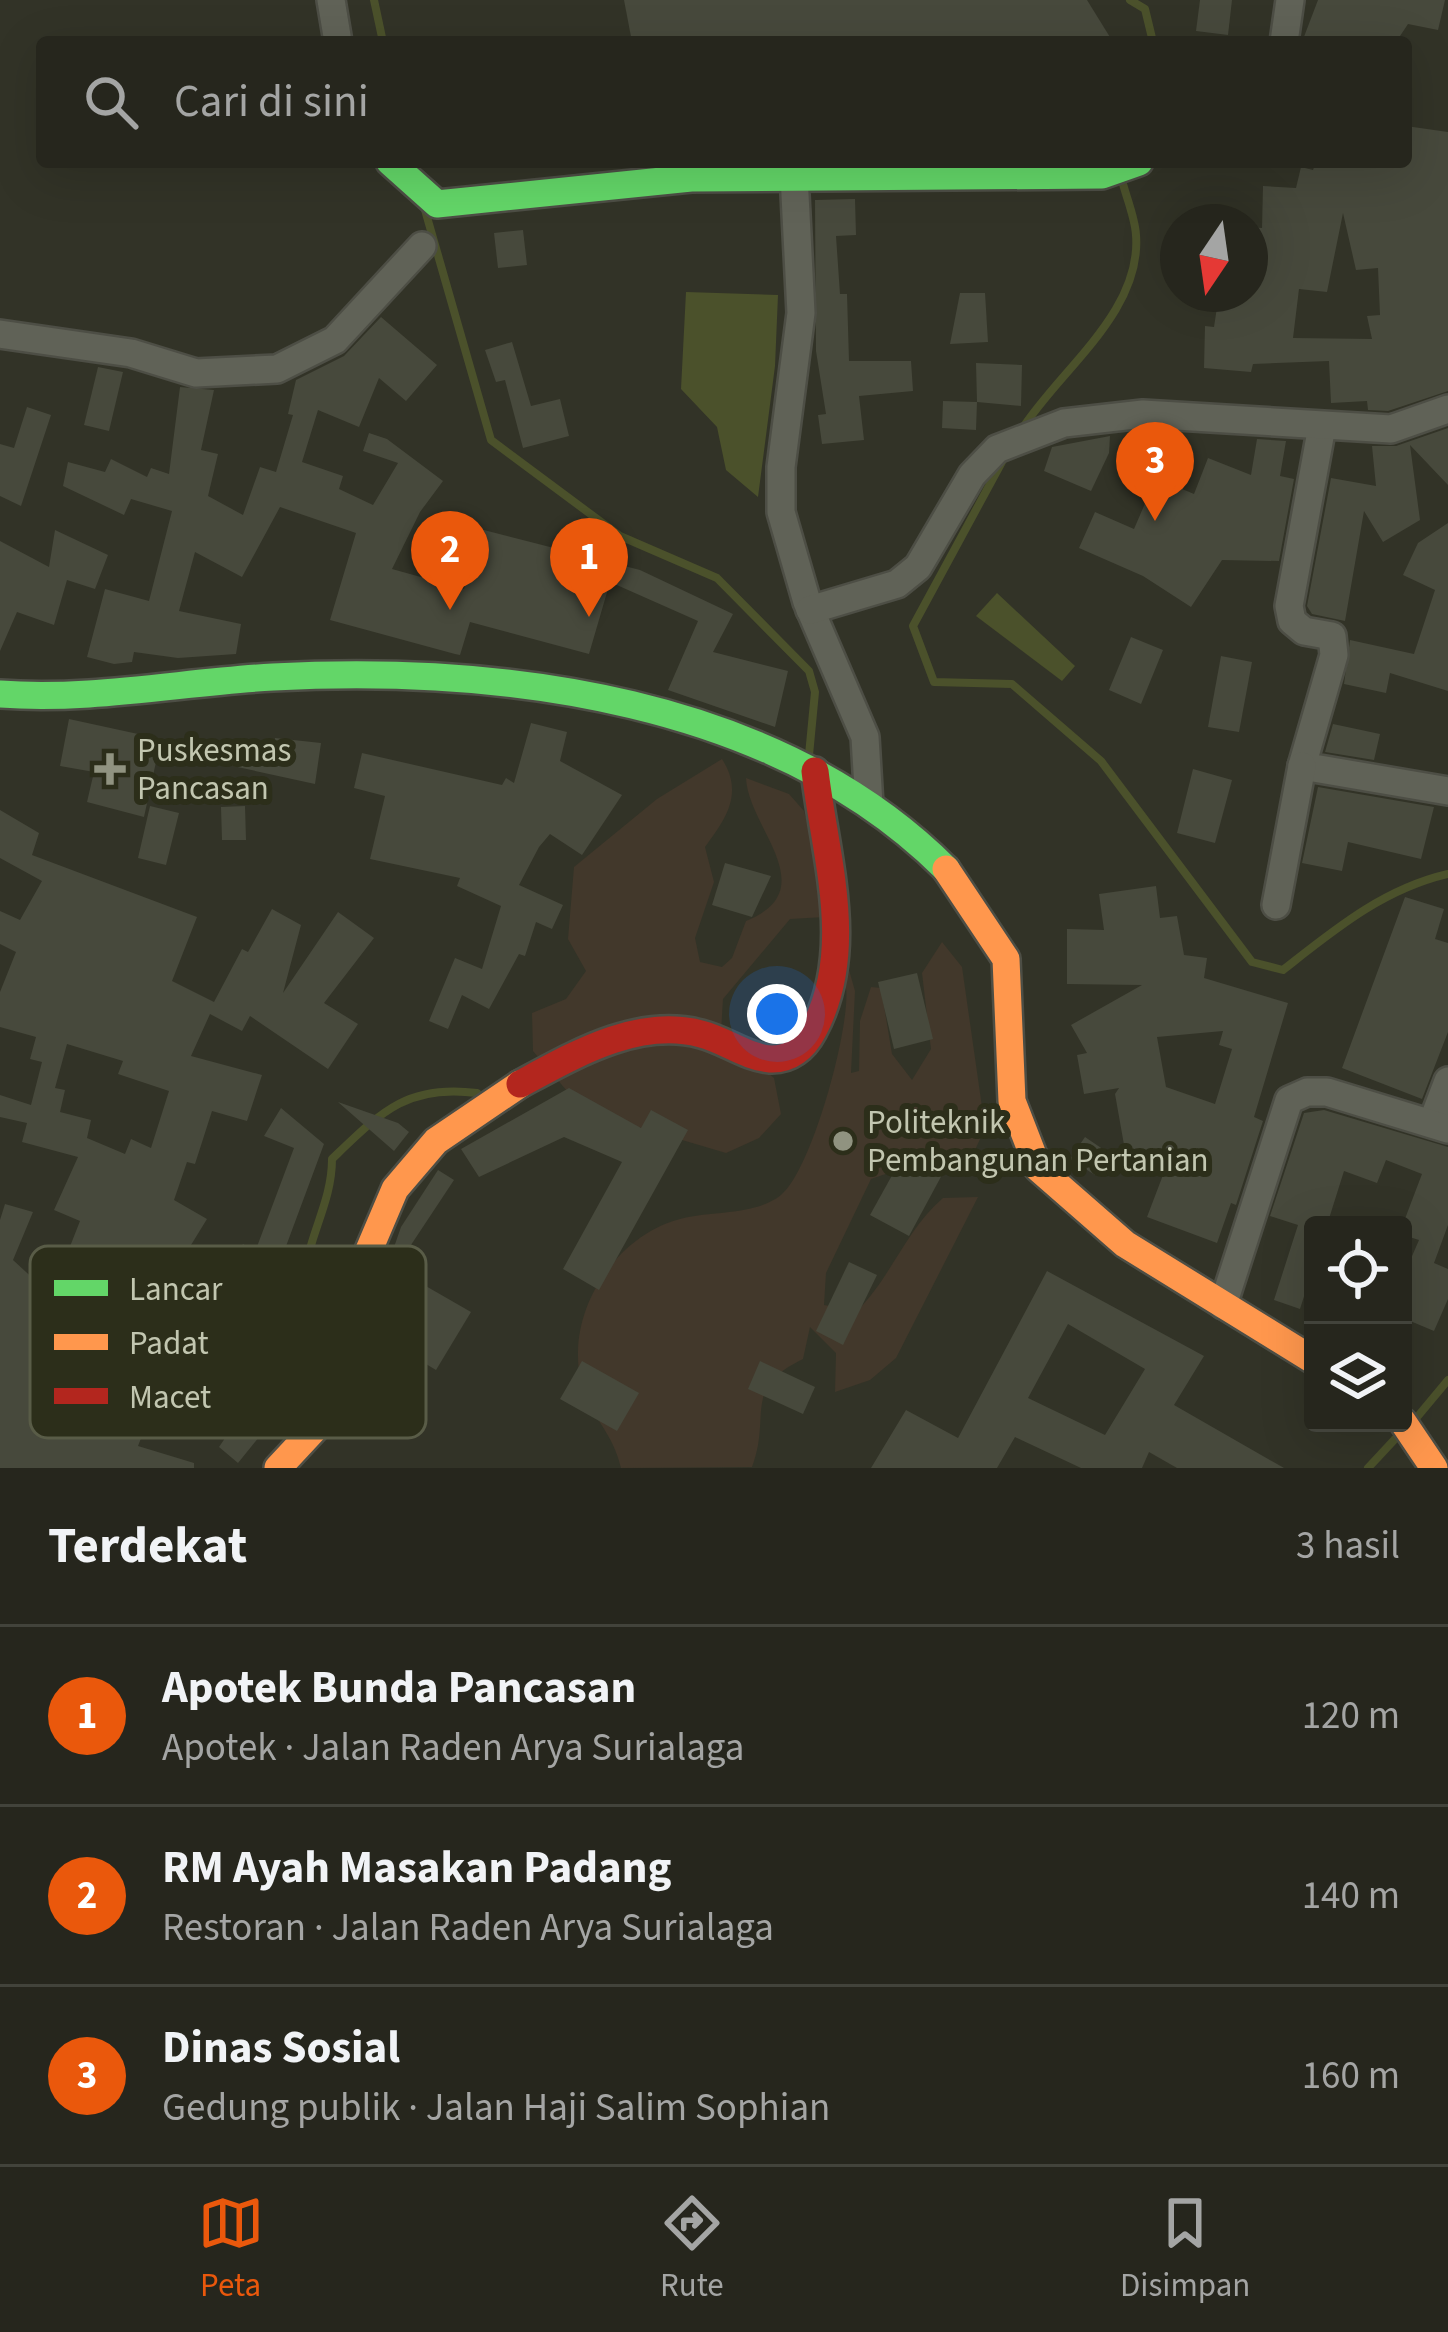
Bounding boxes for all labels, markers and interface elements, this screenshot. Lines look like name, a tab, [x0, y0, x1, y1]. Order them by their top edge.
search box	[36, 36, 1412, 168]
icon: search	[78, 69, 144, 135]
text: Cari di sini	[174, 70, 369, 134]
north arrow	[1160, 204, 1268, 312]
pin: 3	[1116, 422, 1194, 521]
pin: 2	[411, 511, 489, 610]
pin: 1	[550, 518, 628, 617]
place label: Puskesmas Pancasan	[137, 727, 291, 812]
marker: Puskesmas Pancasan	[94, 753, 126, 785]
your location	[747, 984, 807, 1044]
place label: Politeknik Pembangunan Pertanian	[867, 1099, 1209, 1184]
marker: Politeknik Pembangunan Pertanian	[830, 1128, 856, 1154]
map controls	[1304, 1216, 1412, 1432]
button: locate	[1304, 1216, 1412, 1324]
legend	[30, 1246, 426, 1438]
text: Lancar	[129, 1266, 223, 1313]
text: Padat	[129, 1320, 209, 1367]
button: layers	[1304, 1324, 1412, 1432]
text: Macet	[129, 1374, 211, 1421]
text: Terdekat	[48, 1510, 247, 1582]
text: 3 hasil	[1296, 1518, 1400, 1574]
text: Apotek Bunda Pancasan	[162, 1656, 636, 1720]
text: 1	[77, 1688, 97, 1744]
text: 120 m	[1302, 1688, 1400, 1744]
text: Apotek · Jalan Raden Arya Surialaga	[162, 1720, 744, 1776]
text: RM Ayah Masakan Padang	[162, 1836, 672, 1900]
text: 2	[77, 1868, 97, 1924]
text: 140 m	[1302, 1868, 1400, 1924]
text: Restoran · Jalan Raden Arya Surialaga	[162, 1900, 774, 1956]
text: Dinas Sosial	[162, 2016, 400, 2080]
text: 3	[77, 2048, 97, 2104]
text: 160 m	[1302, 2048, 1400, 2104]
text: Gedung publik · Jalan Haji Salim Sophian	[162, 2080, 830, 2136]
tab: Peta	[198, 2190, 264, 2309]
tab: Rute	[659, 2190, 725, 2309]
tab: Disimpan	[1120, 2190, 1250, 2309]

